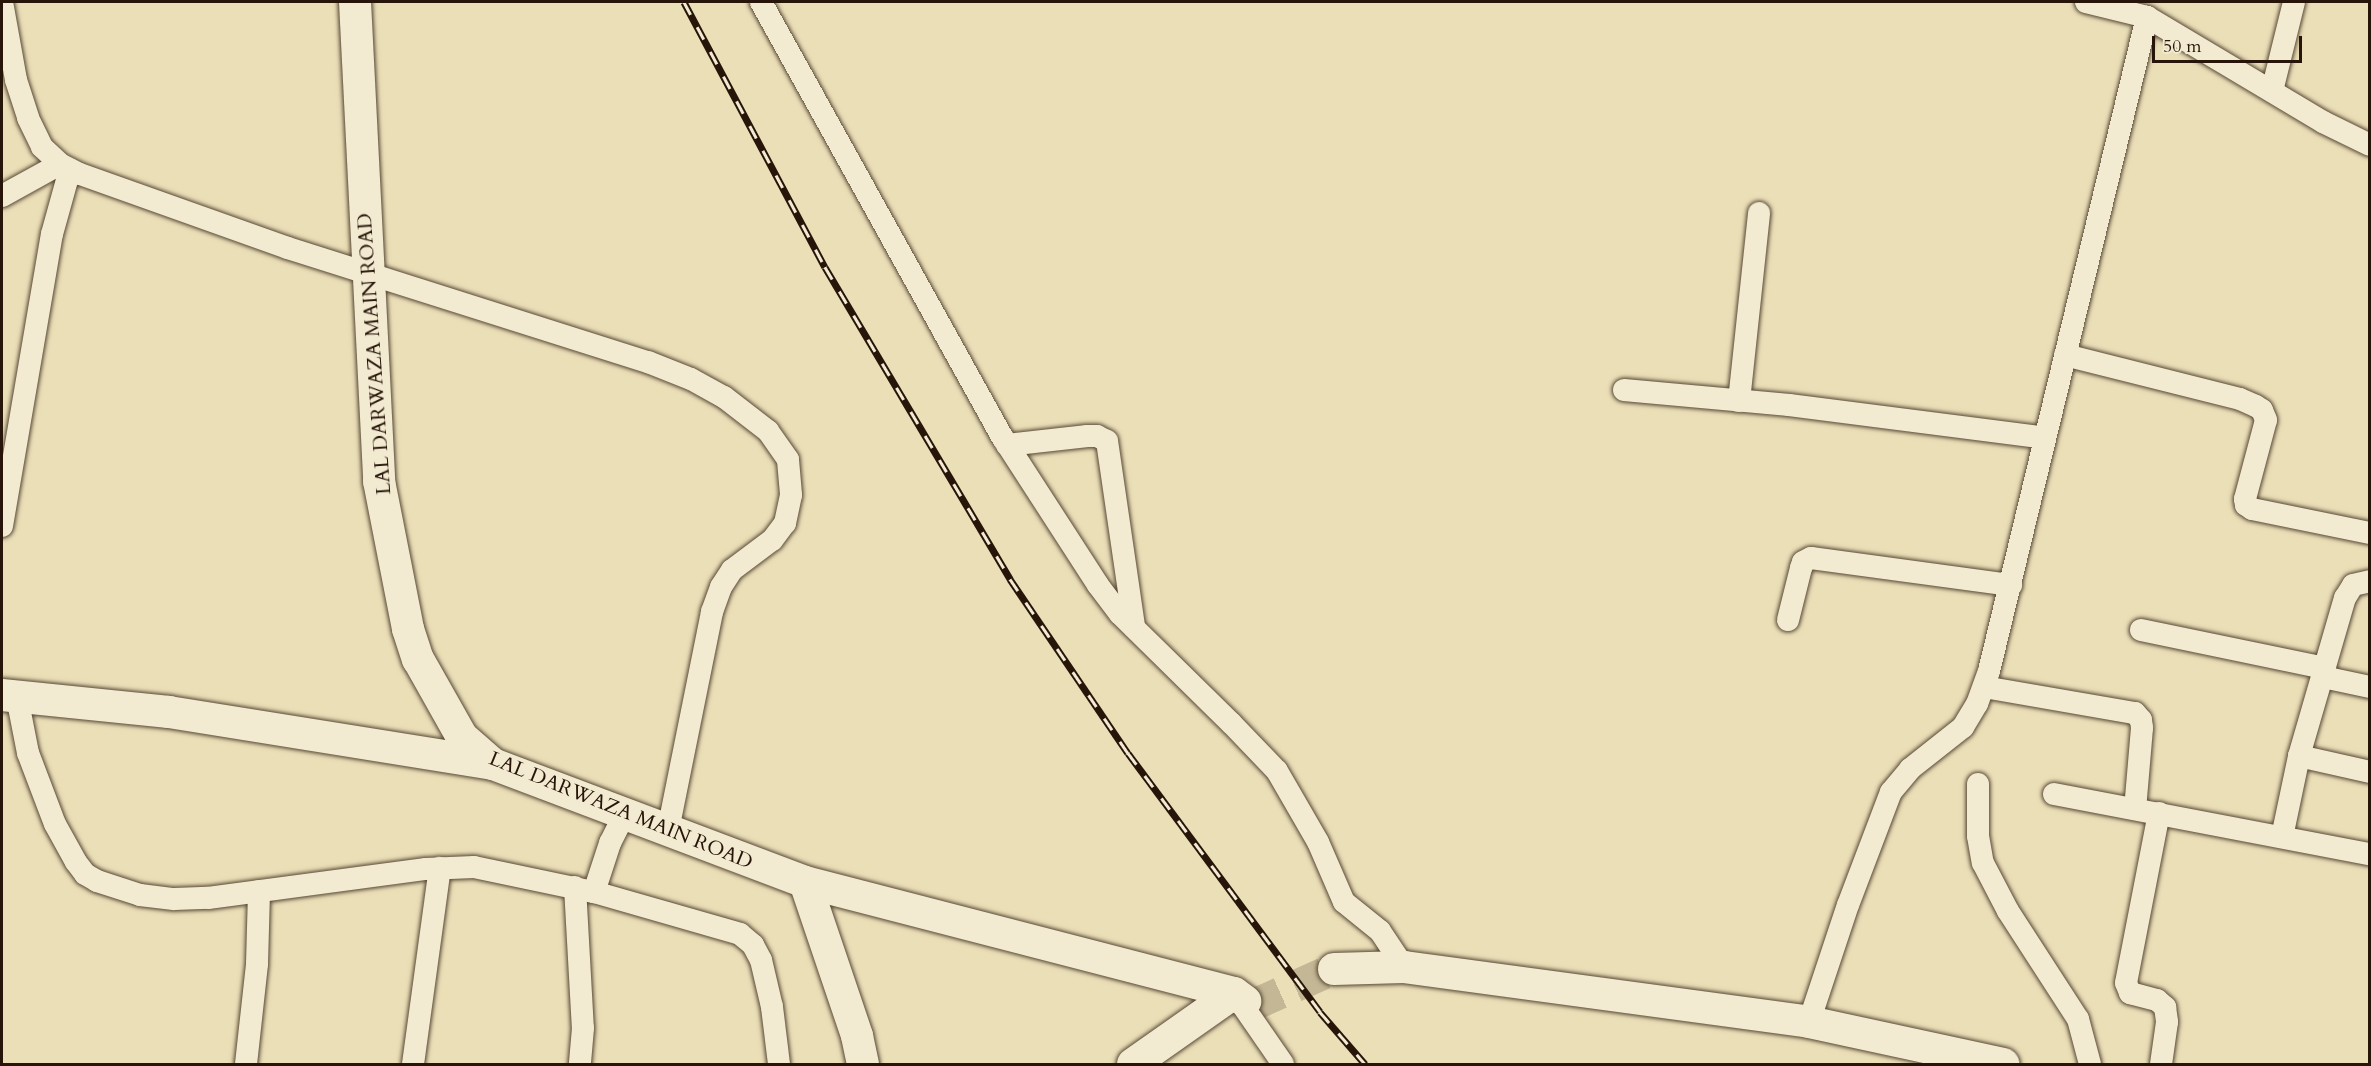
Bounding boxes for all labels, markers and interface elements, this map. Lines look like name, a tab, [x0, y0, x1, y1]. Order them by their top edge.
scale bar	[2155, 24, 2305, 62]
text: 50 m	[2163, 34, 2202, 59]
street label: LAL DARWAZA MAIN ROAD	[352, 212, 396, 496]
street label: LAL DARWAZA MAIN ROAD	[486, 746, 756, 874]

